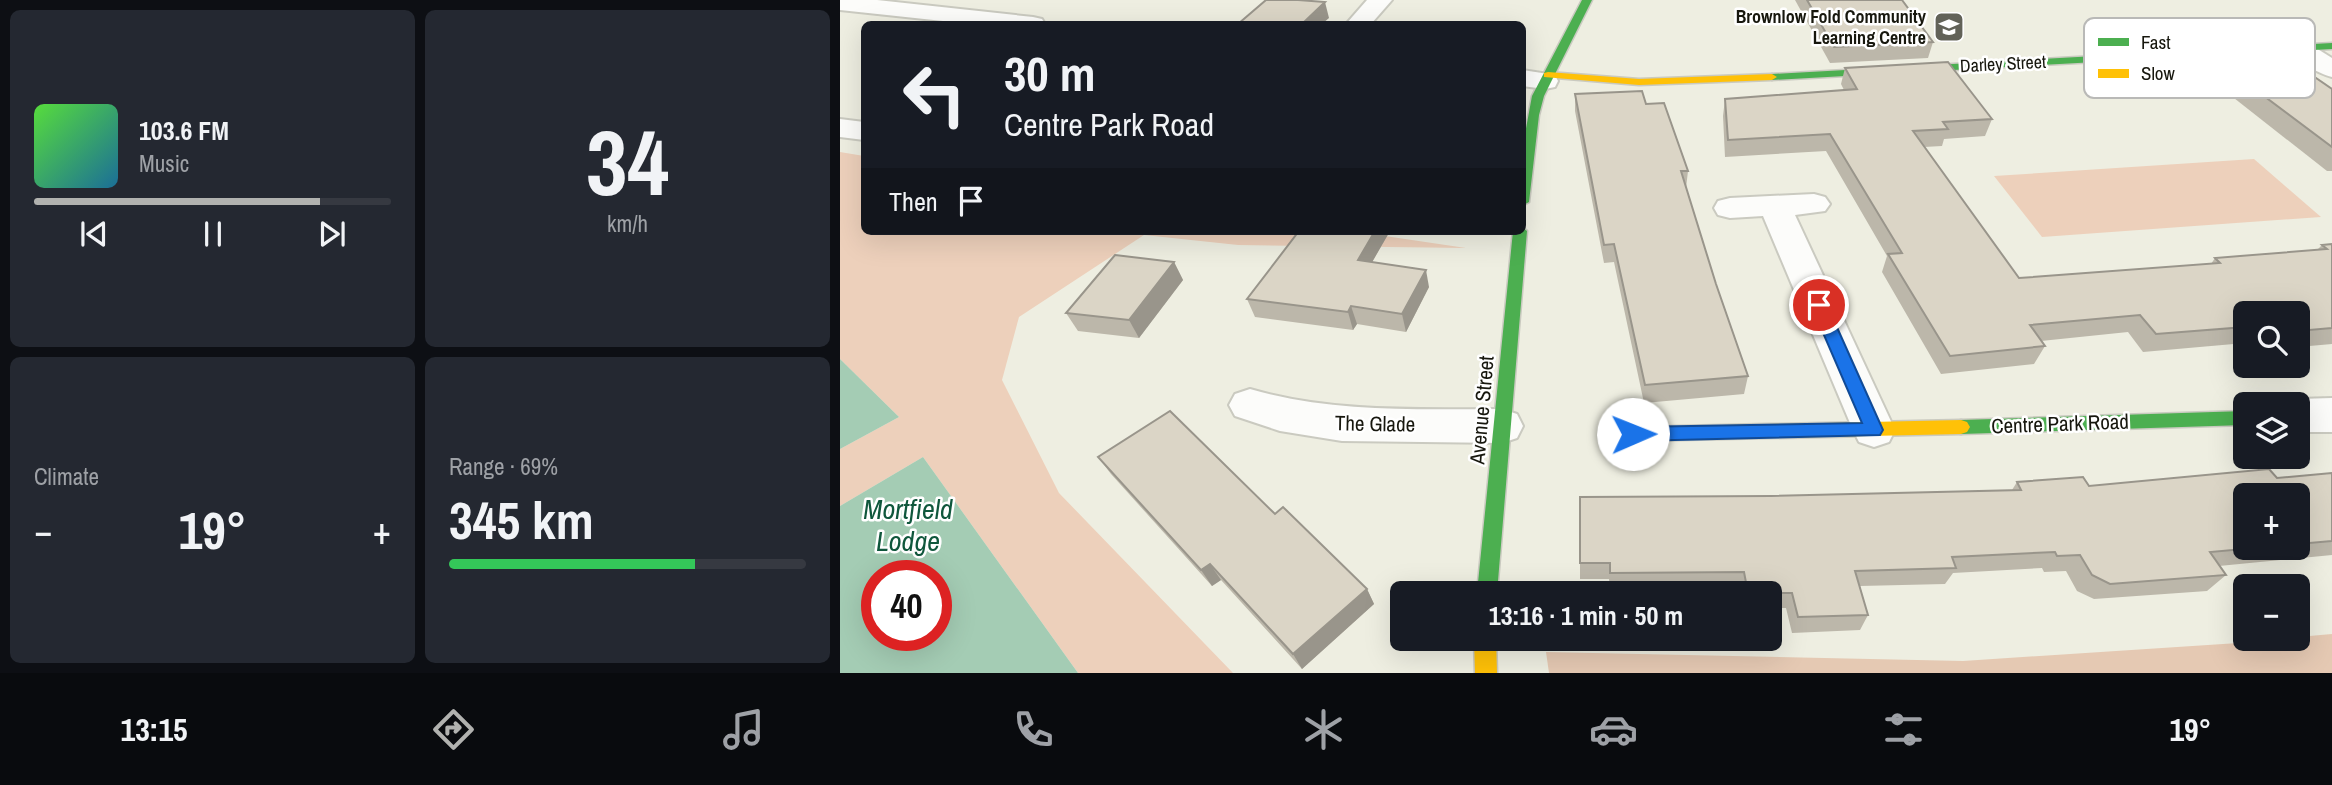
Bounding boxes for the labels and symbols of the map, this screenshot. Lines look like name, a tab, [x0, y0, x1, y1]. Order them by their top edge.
place label: Brownlow Fold Community Learning Centre	[1736, 4, 1927, 50]
school or university icon: Brownlow Fold Community Learning Centre	[1932, 10, 1966, 44]
legend	[2084, 18, 2315, 98]
text: Fast	[2141, 29, 2171, 55]
street label: Darley Street	[1959, 49, 2047, 78]
text: Slow	[2141, 60, 2176, 86]
pin	[1789, 275, 1849, 335]
street label: Avenue Street	[1462, 354, 1501, 466]
position arrow	[1596, 397, 1670, 471]
street label: Centre Park Road	[1991, 407, 2129, 440]
street label: The Glade	[1335, 408, 1415, 439]
water label: Mortfield Lodge	[863, 490, 953, 560]
speed limit sign: 40	[861, 560, 952, 651]

